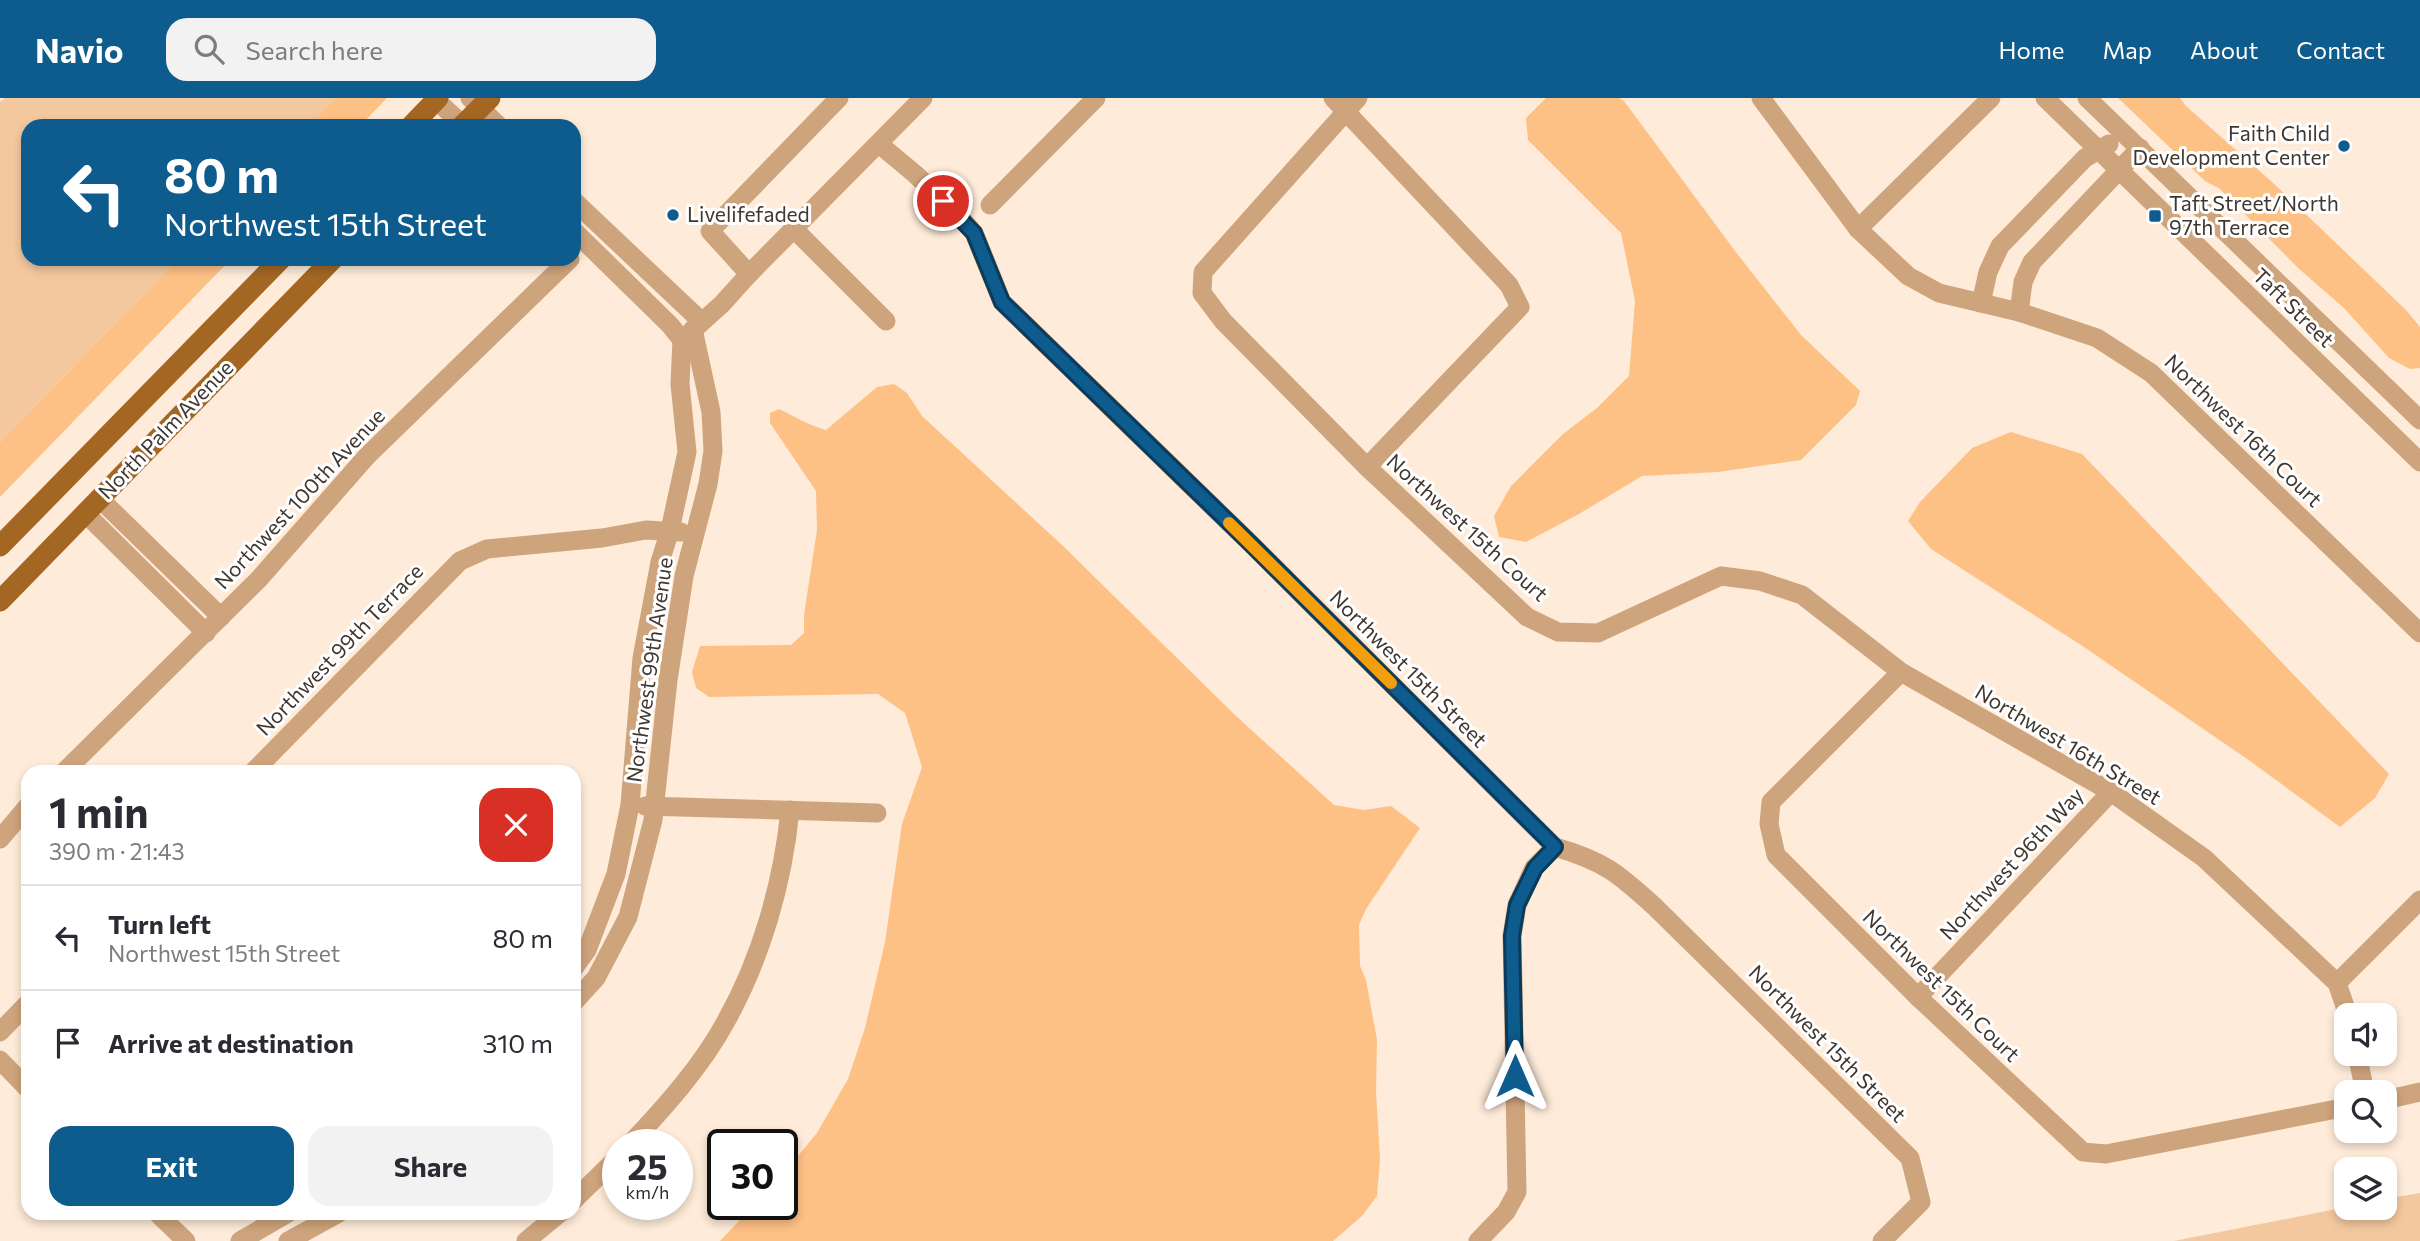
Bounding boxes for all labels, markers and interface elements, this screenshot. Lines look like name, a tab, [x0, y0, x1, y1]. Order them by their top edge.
search box	[166, 18, 656, 81]
text: Navio	[35, 29, 124, 70]
icon: search	[190, 30, 228, 68]
text: Search here	[246, 34, 383, 65]
text: Home	[1999, 35, 2065, 64]
text: Map	[2103, 35, 2152, 64]
text: About	[2190, 35, 2258, 64]
text: Contact	[2296, 35, 2385, 64]
place label: Faith Child Development Center	[2132, 120, 2330, 169]
marker: Faith Child Development Center	[2336, 138, 2352, 154]
text: 80 m	[164, 143, 279, 203]
icon: left	[49, 147, 140, 238]
pin	[913, 171, 973, 231]
icon: arrive	[924, 182, 962, 220]
place label: Taft Street/North 97th Terrace	[2169, 190, 2339, 239]
place label: Livelifefaded	[687, 201, 810, 226]
text: Northwest 15th Street	[164, 203, 487, 243]
marker: Livelifefaded	[665, 207, 681, 223]
marker: Taft Street/North 97th Terrace	[2147, 208, 2163, 224]
street label: Taft Street	[2248, 262, 2340, 352]
street label: Northwest 16th Court	[2160, 348, 2328, 511]
street label: North Palm Avenue	[92, 354, 238, 504]
street label: Northwest 100th Avenue	[209, 402, 389, 593]
street label: Northwest 15th Court	[1382, 448, 1554, 606]
street label: Northwest 99th Avenue	[620, 556, 677, 784]
street label: Northwest 99th Terrace	[250, 558, 427, 740]
street label: Northwest 15th Street	[1325, 584, 1493, 752]
street label: Northwest 16th Street	[1971, 678, 2166, 809]
street label: Northwest 96th Way	[1934, 782, 2088, 944]
text: 1 min	[49, 785, 149, 837]
button: close	[479, 788, 553, 862]
text: 390 m · 21:43	[49, 837, 185, 865]
street label: Northwest 15th Court	[1858, 904, 2026, 1066]
text: Turn left	[108, 908, 211, 939]
icon: left	[49, 919, 87, 957]
text: 80 m	[493, 922, 553, 953]
text: Northwest 15th Street	[108, 939, 340, 967]
street label: Northwest 15th Street	[1744, 959, 1912, 1127]
map controls	[2334, 1003, 2397, 1220]
button: sound	[2334, 1003, 2397, 1066]
icon: arrive	[49, 1024, 87, 1062]
text: Arrive at destination	[108, 1027, 354, 1058]
text: 310 m	[482, 1027, 553, 1058]
position arrow	[1478, 1039, 1552, 1113]
button: search	[2334, 1080, 2397, 1143]
button: Exit	[49, 1126, 294, 1206]
button: Share	[308, 1126, 553, 1206]
speed limit sign: 30	[707, 1129, 798, 1220]
text: 25	[627, 1144, 668, 1187]
button: layers	[2334, 1157, 2397, 1220]
text: km/h	[626, 1181, 669, 1203]

